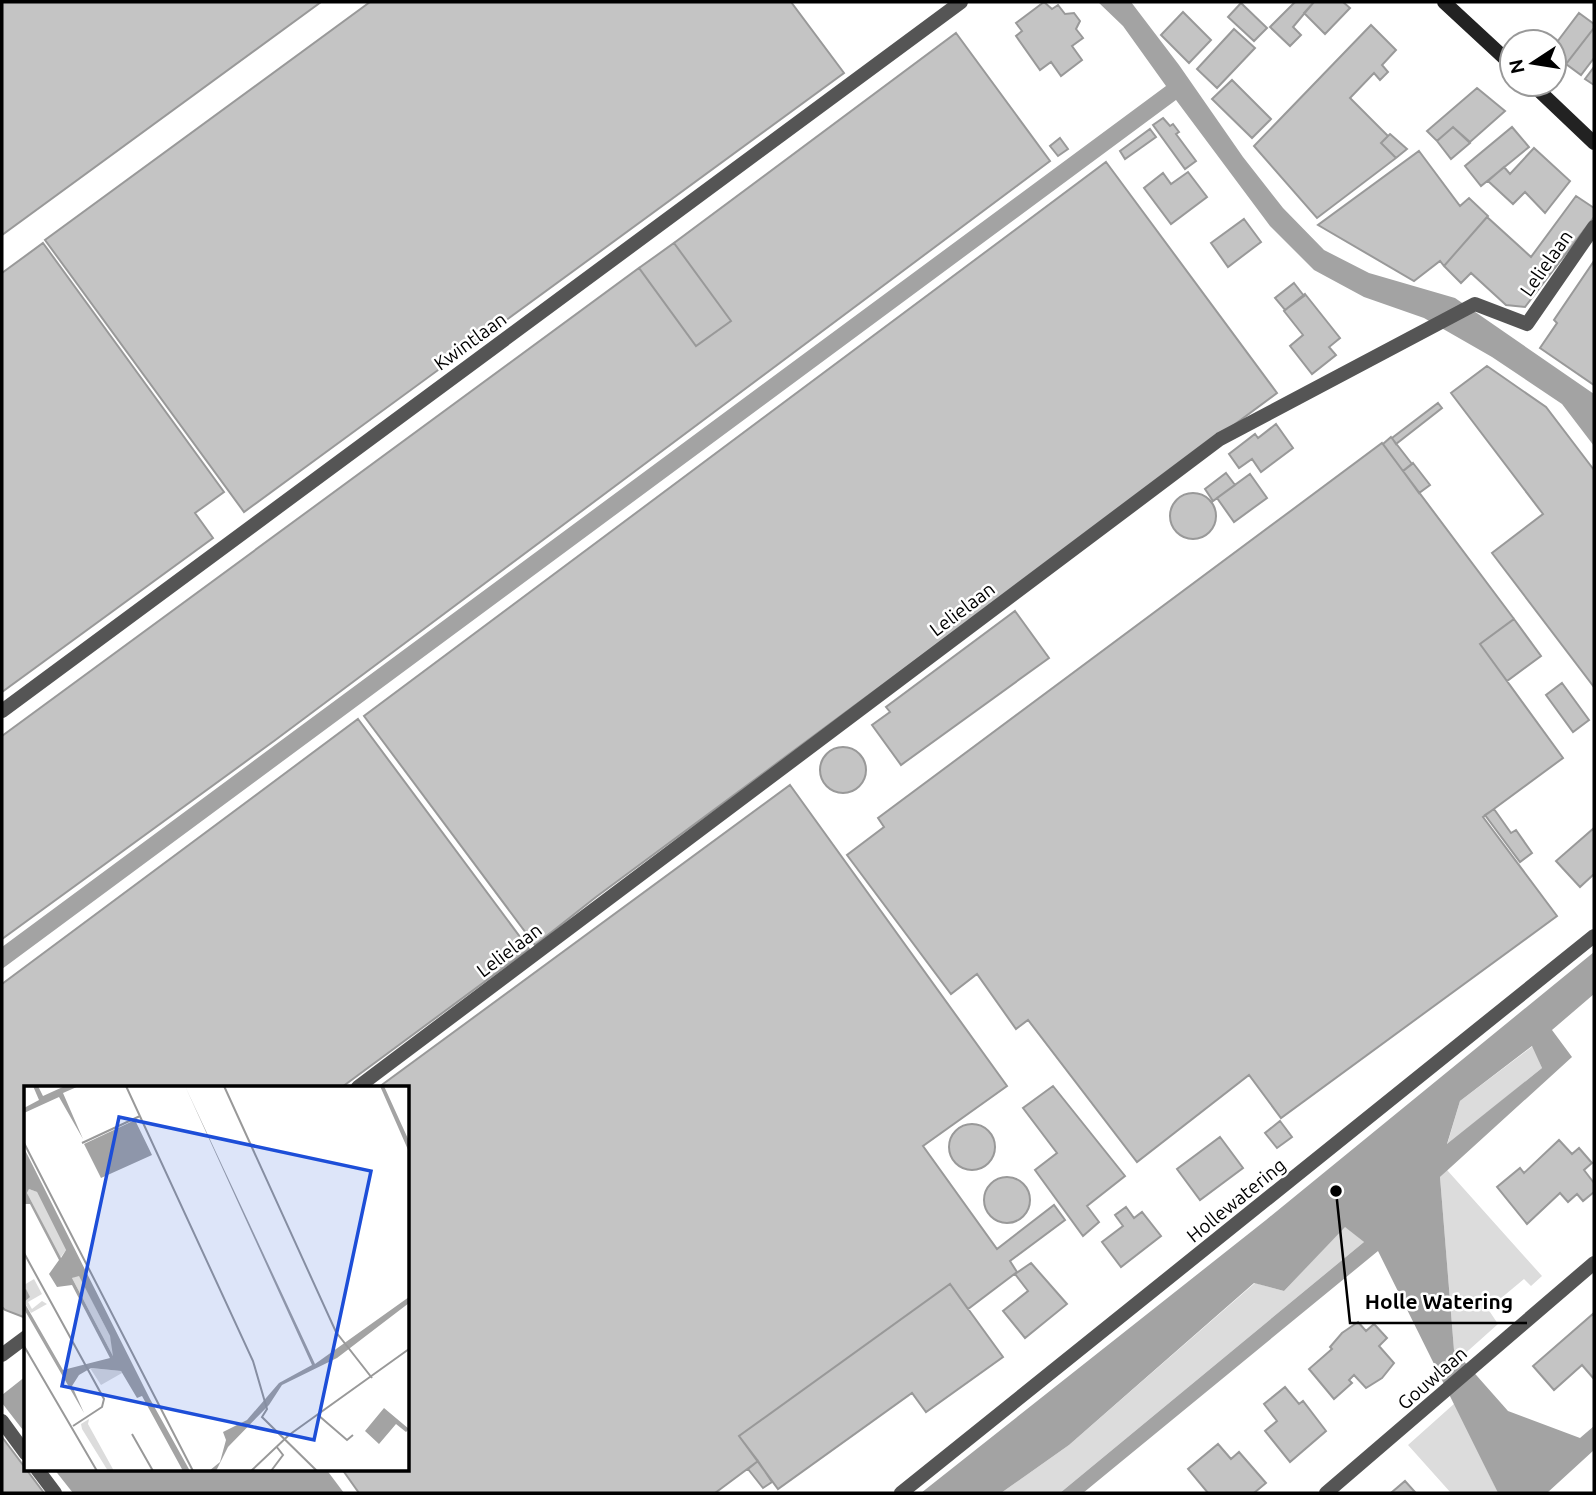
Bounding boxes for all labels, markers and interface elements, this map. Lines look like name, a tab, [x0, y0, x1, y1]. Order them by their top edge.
north arrow	[1498, 28, 1568, 98]
text: N	[1504, 57, 1529, 76]
street label: Lelielaan	[1515, 226, 1577, 300]
street label: Kwintlaan	[430, 307, 510, 375]
street label: Lelielaan	[925, 577, 999, 641]
street label: Lelielaan	[472, 918, 546, 982]
inset map	[24, 1086, 410, 1470]
street label: Hollewatering	[1182, 1153, 1290, 1247]
callout: Holle Watering	[1350, 1281, 1527, 1323]
text: Holle Watering	[1365, 1289, 1513, 1313]
street label: Gouwlaan	[1393, 1342, 1471, 1414]

